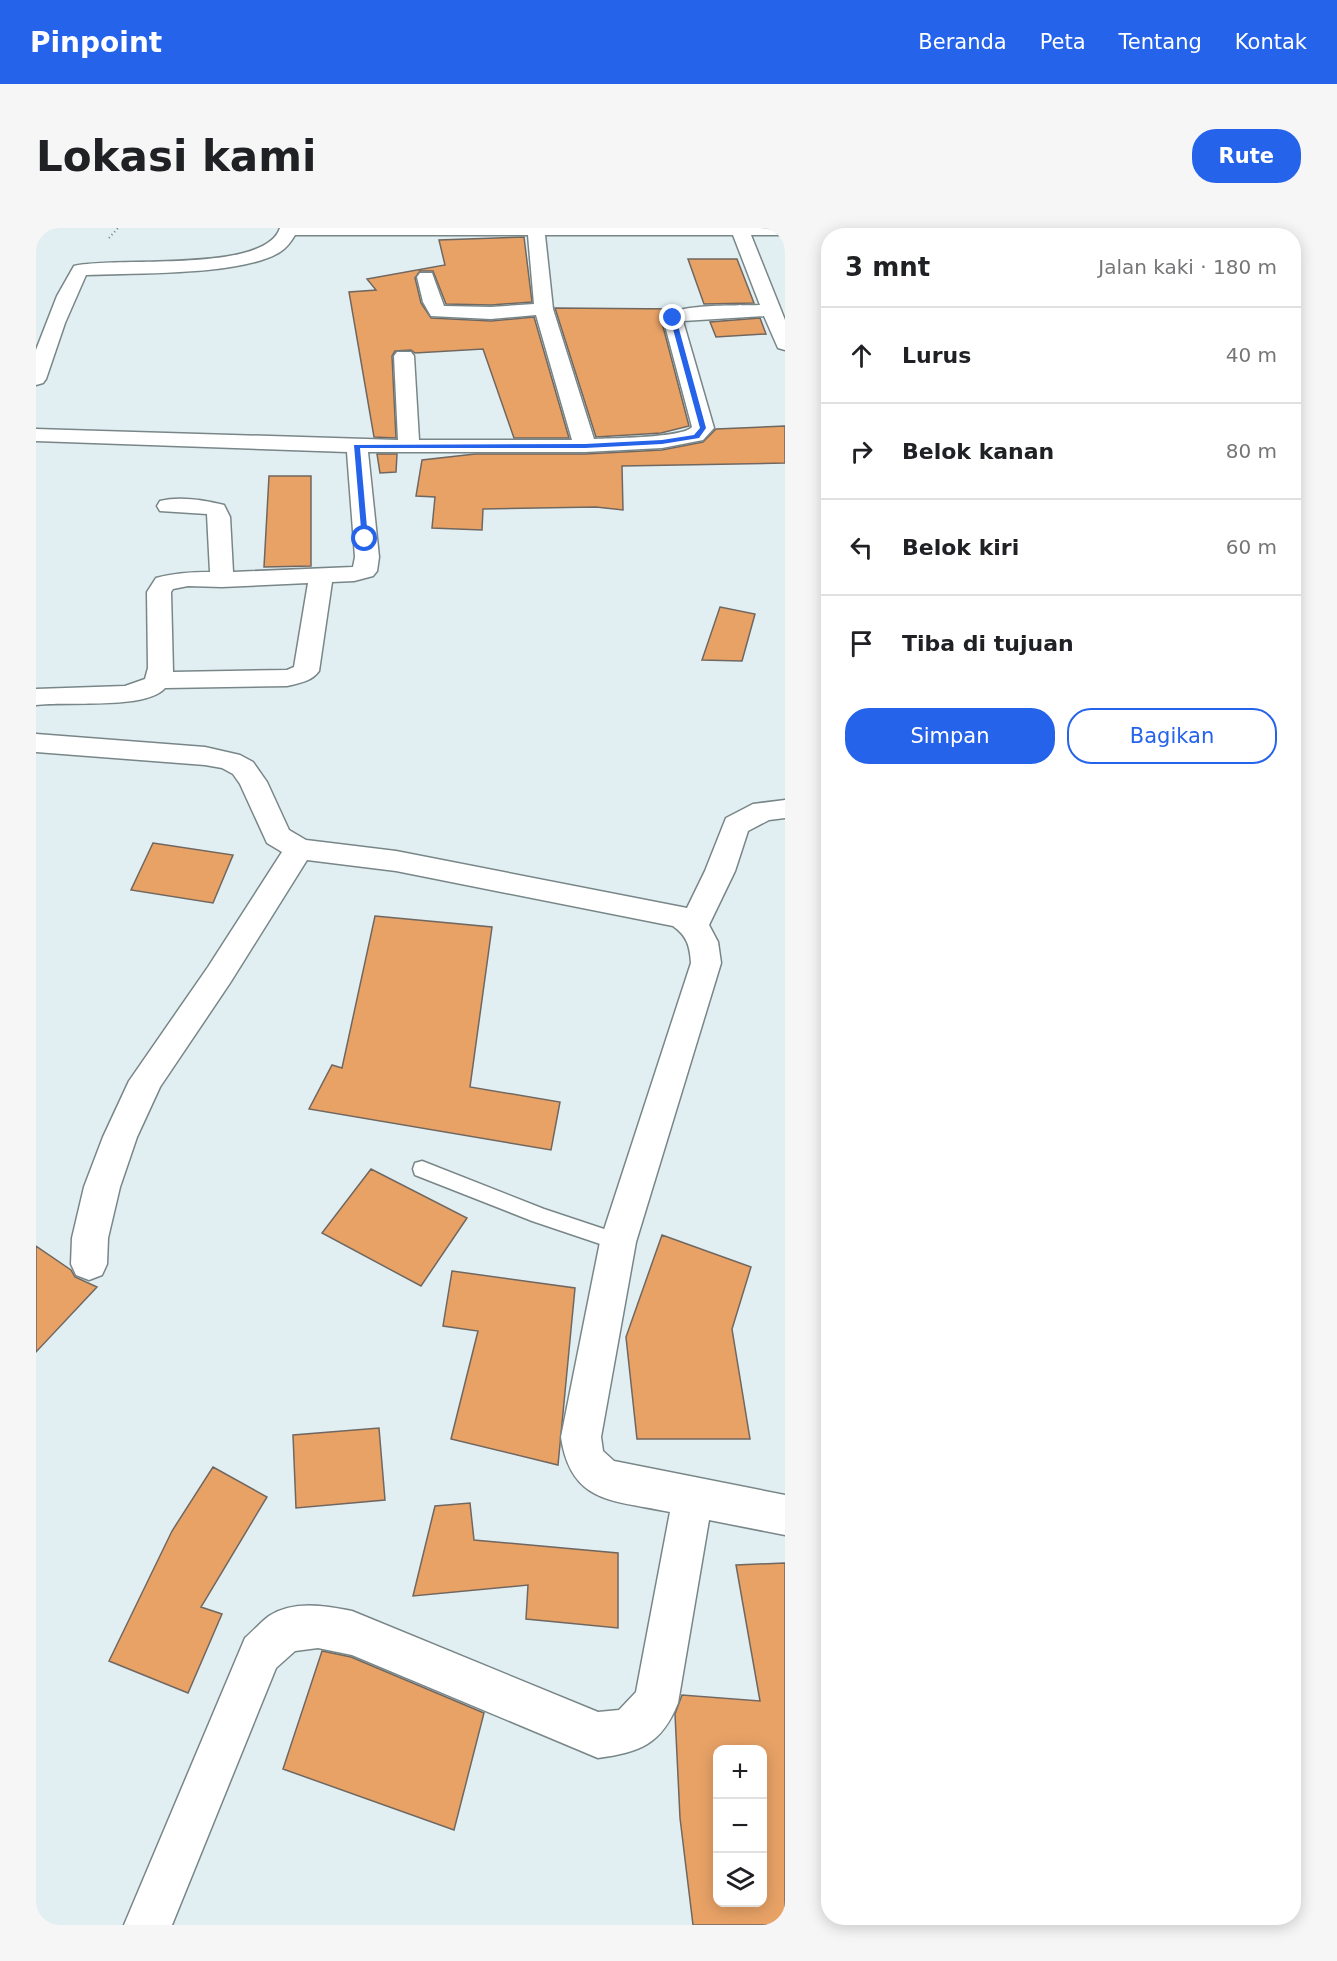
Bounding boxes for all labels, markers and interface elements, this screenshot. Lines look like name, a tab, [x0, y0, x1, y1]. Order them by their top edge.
text: Pinpoint	[30, 26, 162, 59]
text: Beranda	[918, 30, 1007, 54]
text: Peta	[1040, 30, 1086, 54]
text: Tentang	[1119, 30, 1202, 54]
text: Kontak	[1235, 30, 1307, 54]
button: Rute	[1192, 129, 1301, 183]
text: Lokasi kami	[36, 132, 316, 181]
text: 3 mnt	[845, 252, 930, 282]
text: Jalan kaki · 180 m	[1098, 255, 1277, 279]
route end	[659, 304, 685, 330]
icon: ahead	[845, 339, 878, 372]
text: Lurus	[902, 343, 971, 368]
text: 40 m	[1226, 343, 1277, 367]
icon: right	[845, 435, 878, 468]
text: Belok kanan	[902, 439, 1054, 464]
text: 80 m	[1226, 439, 1277, 463]
route start	[351, 525, 377, 551]
icon: left	[845, 531, 878, 564]
text: Belok kiri	[902, 535, 1019, 560]
text: 60 m	[1226, 535, 1277, 559]
icon: arrive	[845, 627, 878, 660]
text: Tiba di tujuan	[902, 631, 1074, 656]
button: Simpan	[845, 708, 1055, 764]
button: Bagikan	[1067, 708, 1277, 764]
map controls	[713, 1745, 767, 1907]
button: +	[713, 1745, 767, 1799]
button: −	[713, 1799, 767, 1853]
button: layers	[713, 1853, 767, 1907]

